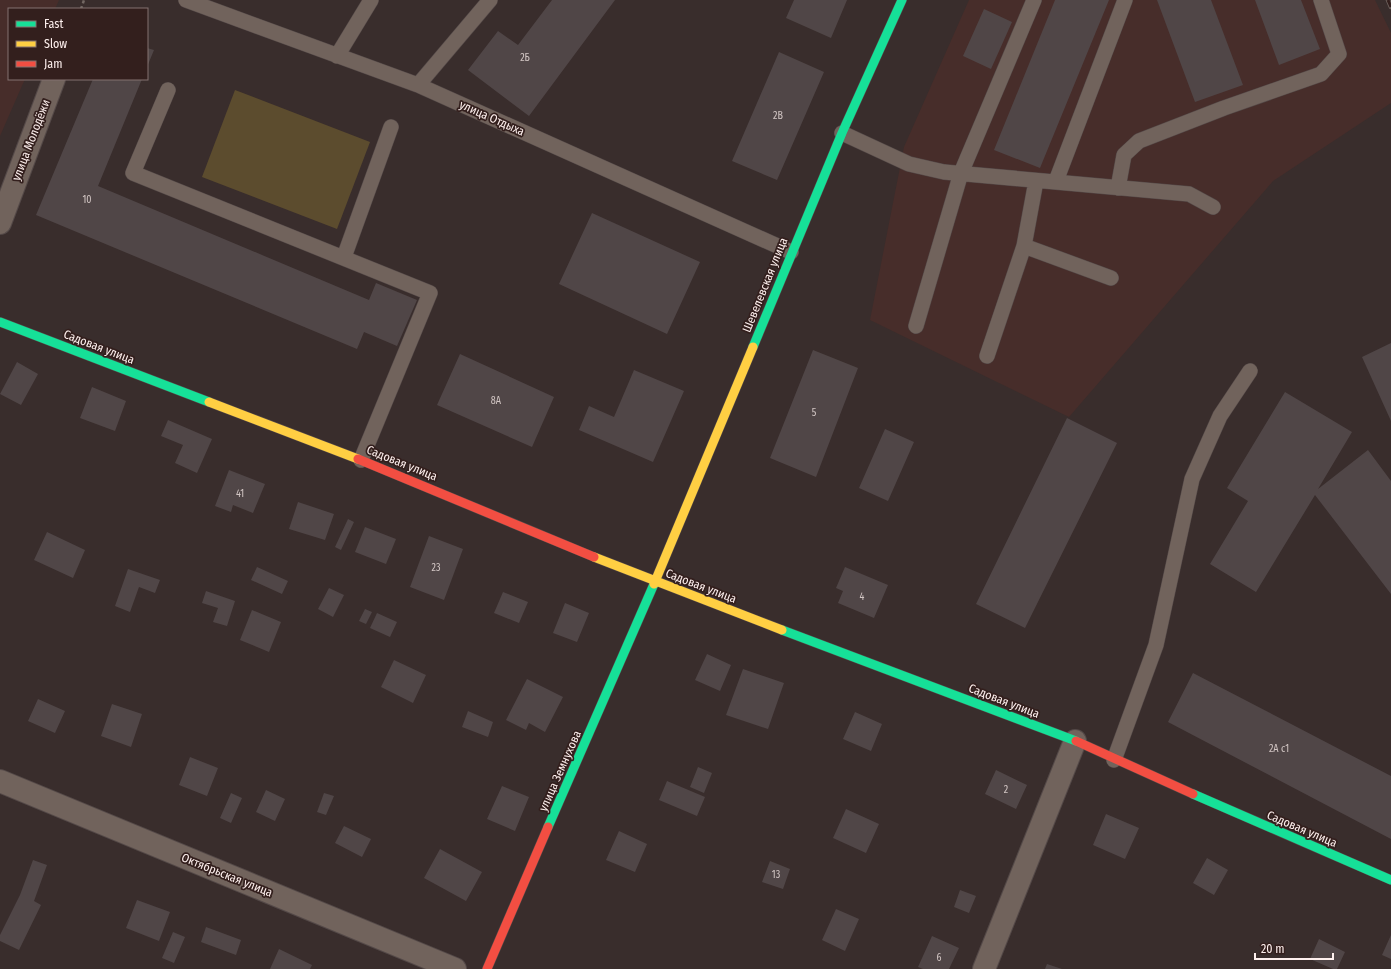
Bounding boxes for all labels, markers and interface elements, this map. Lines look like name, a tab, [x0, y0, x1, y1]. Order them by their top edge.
legend	[8, 8, 148, 80]
text: Fast	[44, 17, 63, 31]
text: Slow	[44, 37, 67, 51]
house number: 2Б	[520, 52, 530, 64]
text: Jam	[44, 57, 62, 71]
street label: улица Молодёжи	[9, 97, 53, 183]
street label: улица Отдыха	[457, 97, 527, 139]
house number: 2В	[773, 110, 783, 122]
house number: 10	[82, 194, 92, 206]
street label: Шевелевская улица	[740, 235, 790, 334]
street label: Садовая улица	[62, 327, 137, 367]
house number: 8А	[491, 395, 502, 407]
house number: 5	[812, 407, 817, 419]
street label: Садовая улица	[365, 442, 439, 484]
house number: 41	[236, 488, 244, 500]
house number: 23	[432, 562, 441, 574]
street label: Садовая улица	[664, 566, 739, 606]
house number: 4	[860, 591, 865, 603]
street label: Садовая улица	[967, 681, 1042, 721]
street label: улица Земнухова	[536, 728, 584, 814]
house number: 2А с1	[1269, 743, 1289, 755]
house number: 2	[1004, 784, 1009, 796]
street label: Садовая улица	[1265, 808, 1339, 850]
street label: Октябрьская улица	[179, 850, 275, 900]
house number: 13	[772, 869, 781, 881]
scale bar	[1255, 935, 1333, 961]
text: 20 m	[1261, 942, 1285, 956]
house number: 6	[937, 952, 942, 964]

